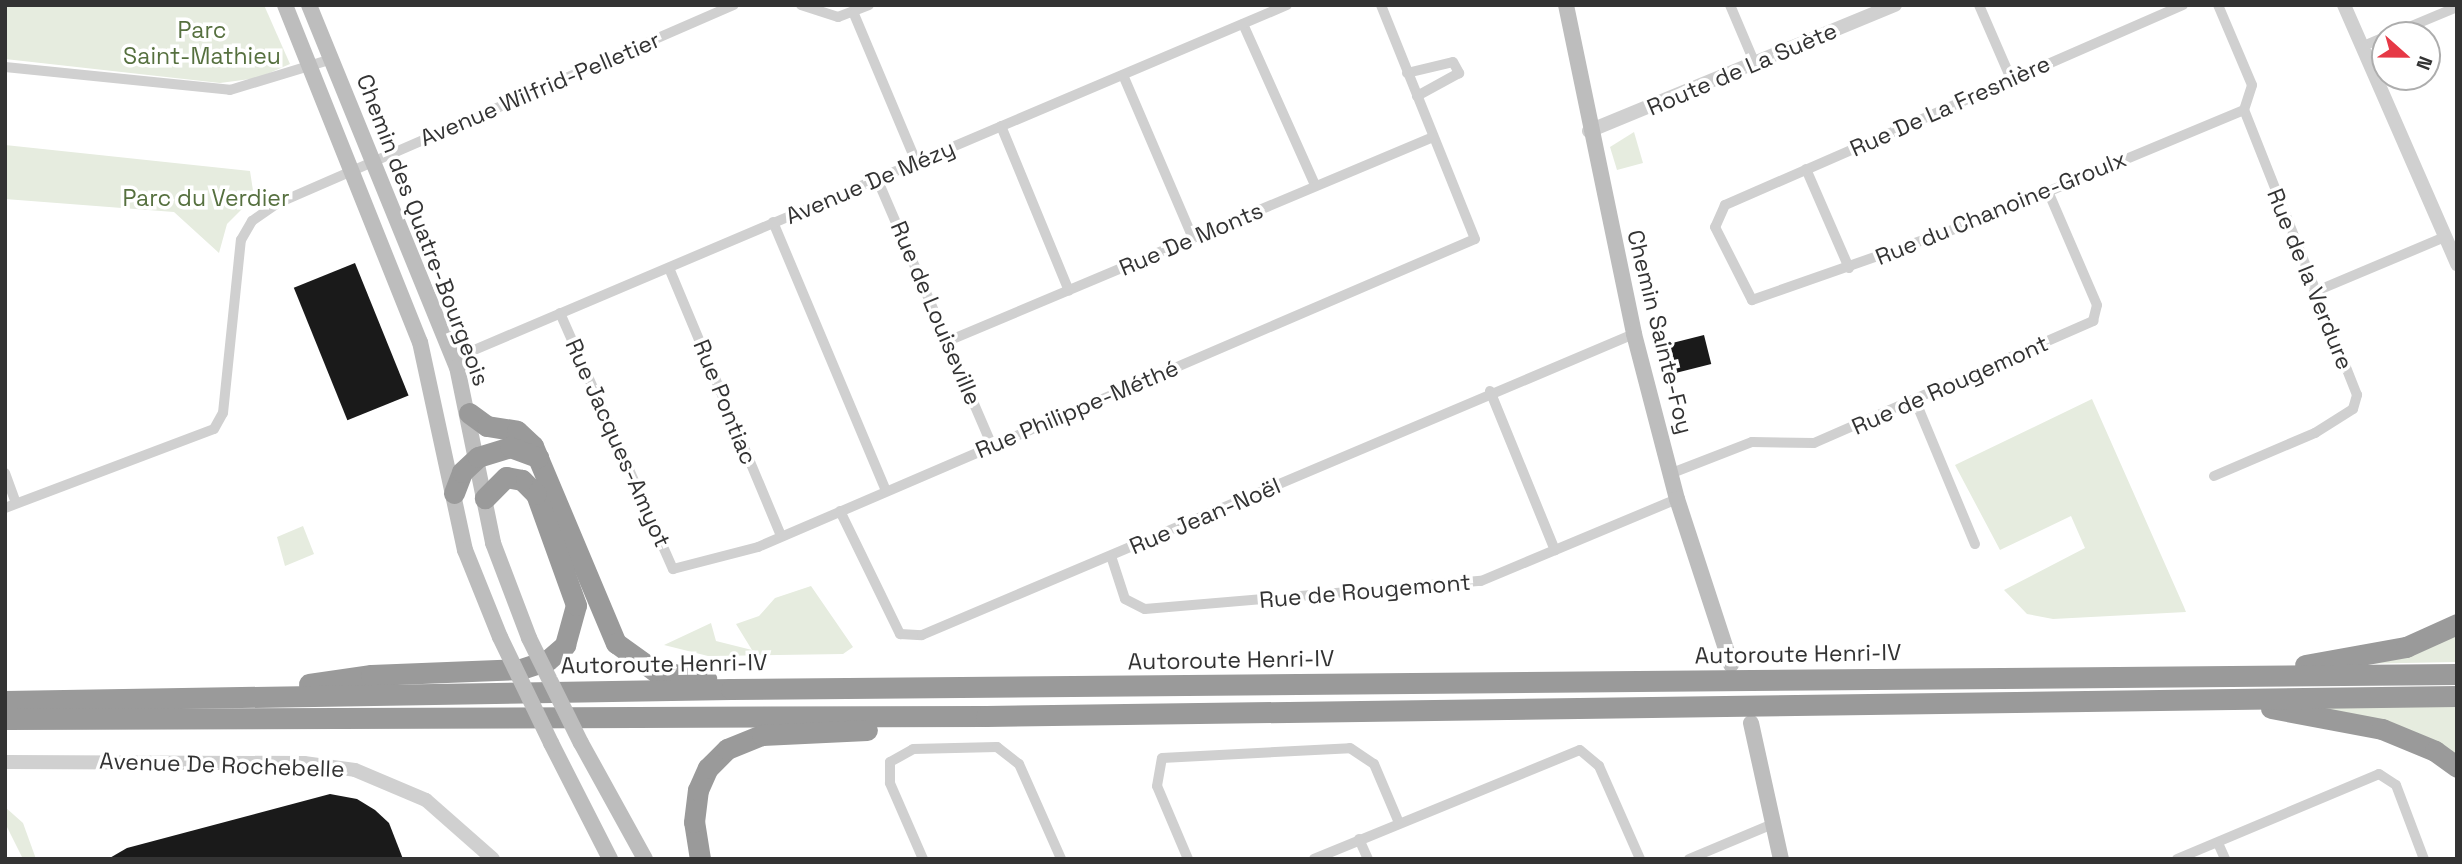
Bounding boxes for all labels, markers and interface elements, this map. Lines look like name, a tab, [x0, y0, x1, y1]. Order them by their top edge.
park label: Parc Saint-Mathieu	[123, 16, 281, 70]
street label: Route de La Suète	[1643, 17, 1841, 121]
north arrow	[2371, 21, 2441, 91]
street label: Avenue Wilfrid-Pelletier	[416, 26, 664, 152]
street label: Rue De La Fresnière	[1846, 49, 2054, 163]
text: N	[2410, 53, 2438, 73]
street label: Chemin des Quatre-Bourgeois	[351, 70, 495, 390]
street label: Avenue De Mézy	[781, 134, 959, 230]
street label: Rue du Chanoine-Groulx	[1872, 145, 2130, 271]
park label: Parc du Verdier	[122, 184, 290, 212]
street label: Rue de la Verdure	[2261, 184, 2359, 374]
street label: Rue De Monts	[1115, 196, 1267, 282]
street label: Rue de Louiseville	[885, 217, 987, 409]
street label: Chemin Sainte-Foy	[1621, 227, 1699, 437]
street label: Rue de Rougemont	[1848, 329, 2052, 441]
street label: Rue Jacques-Amyot	[560, 335, 676, 551]
street label: Rue Pontiac	[687, 335, 763, 469]
street label: Rue Philippe-Méthé	[971, 354, 1183, 464]
street label: Rue Jean-Noël	[1125, 472, 1285, 560]
street label: Rue de Rougemont	[1258, 568, 1472, 614]
street label: Autoroute Henri-IV	[1694, 638, 1902, 670]
street label: Autoroute Henri-IV	[1127, 644, 1335, 676]
street label: Autoroute Henri-IV	[560, 648, 768, 680]
street label: Avenue De Rochebelle	[99, 747, 345, 783]

